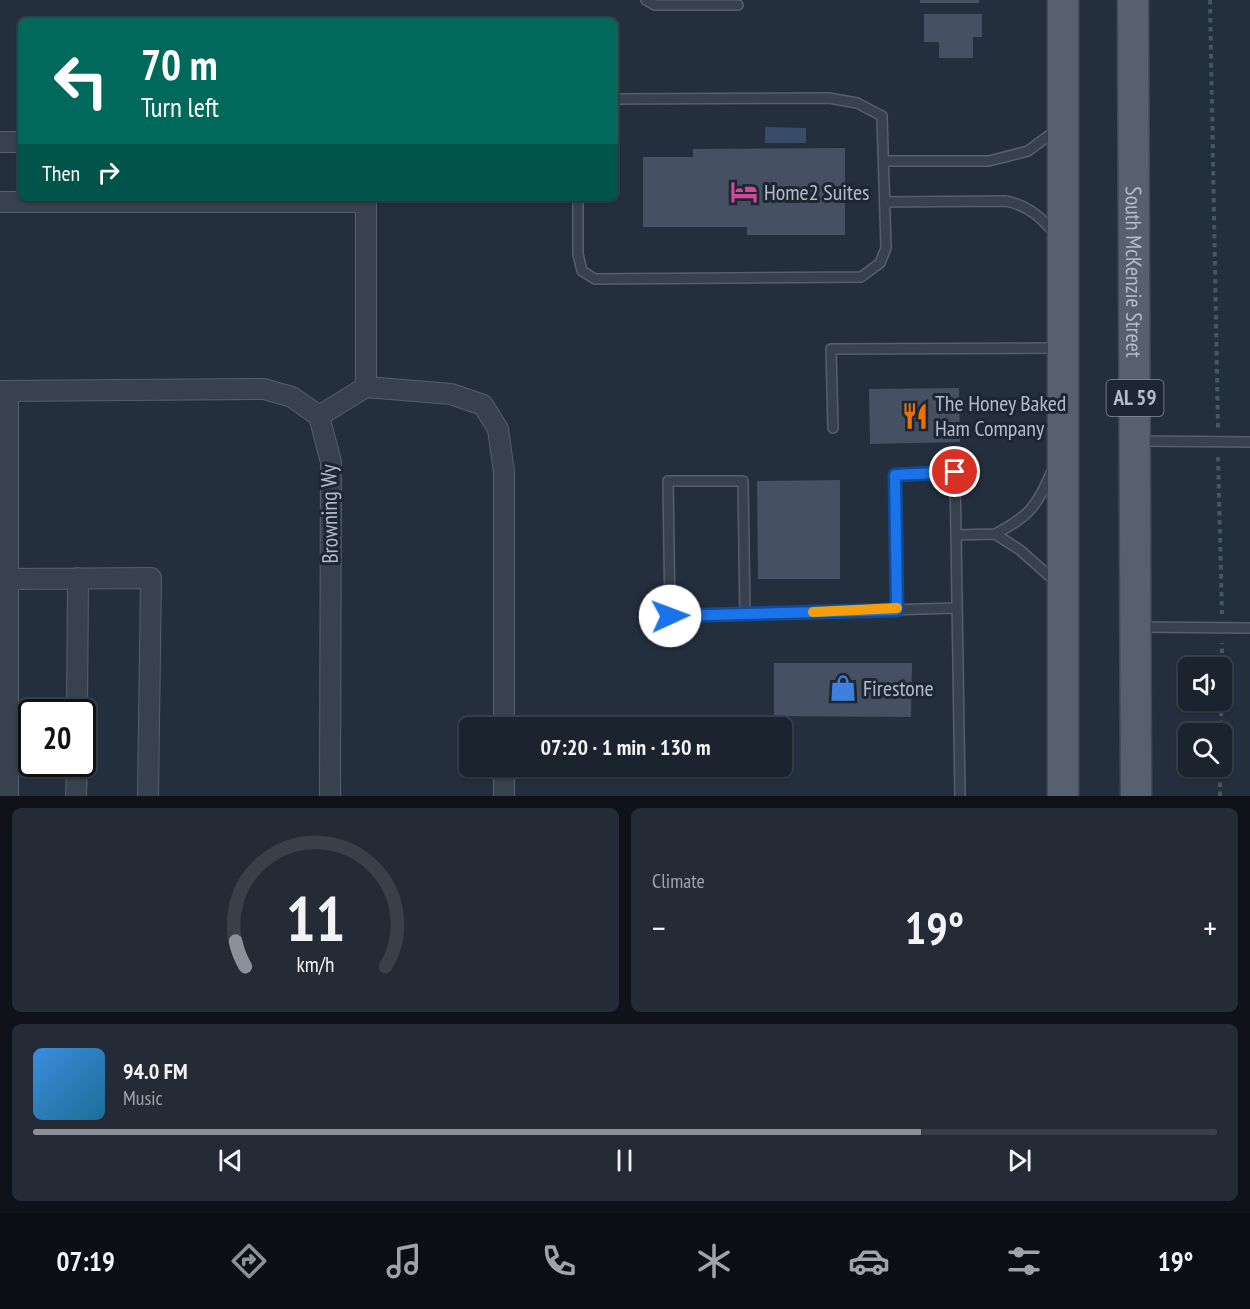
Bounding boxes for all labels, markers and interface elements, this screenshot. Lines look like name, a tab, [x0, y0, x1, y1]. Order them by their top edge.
text: 70 m	[141, 37, 218, 92]
icon: left	[42, 42, 120, 120]
text: Turn left	[141, 90, 219, 124]
icon: right	[92, 156, 125, 189]
text: Then	[42, 159, 80, 187]
hotel icon: Home2 Suites	[729, 177, 759, 207]
place label: Home2 Suites	[764, 178, 869, 206]
street label: South McKenzie Street	[1120, 186, 1148, 358]
road number: AL 59	[1106, 380, 1164, 416]
place label: The Honey Baked Ham Company	[935, 389, 1066, 442]
restaurant icon: The Honey Baked Ham Company	[900, 401, 930, 431]
pin	[929, 446, 980, 497]
icon: arrive	[938, 455, 971, 488]
street label: Browning Wy	[314, 463, 344, 564]
position arrow	[638, 584, 702, 648]
map controls	[1178, 657, 1232, 777]
button: sound	[1178, 657, 1232, 711]
shop icon: Firestone	[828, 673, 858, 703]
place label: Firestone	[863, 674, 934, 702]
speed limit sign: 20	[18, 699, 96, 777]
button: search	[1178, 723, 1232, 777]
text: 07:20 · 1 min · 130 m	[540, 733, 711, 761]
text: Climate	[652, 868, 705, 894]
text: 11	[286, 877, 345, 958]
text: 19°	[905, 898, 964, 956]
text: −	[652, 906, 666, 949]
text: +	[1203, 906, 1217, 949]
text: km/h	[296, 950, 335, 978]
text: 94.0 FM	[123, 1057, 188, 1085]
text: Music	[123, 1085, 163, 1111]
icon: previous	[214, 1144, 247, 1177]
icon: pause	[608, 1144, 641, 1177]
icon: next	[1003, 1144, 1036, 1177]
icon: directions	[228, 1240, 270, 1282]
icon: music	[383, 1240, 425, 1282]
icon: phone	[538, 1240, 580, 1282]
icon: climate	[693, 1240, 735, 1282]
icon: car	[848, 1240, 890, 1282]
icon: filters	[1003, 1240, 1045, 1282]
text: 07:19	[56, 1244, 115, 1278]
text: 19°	[1158, 1244, 1193, 1278]

